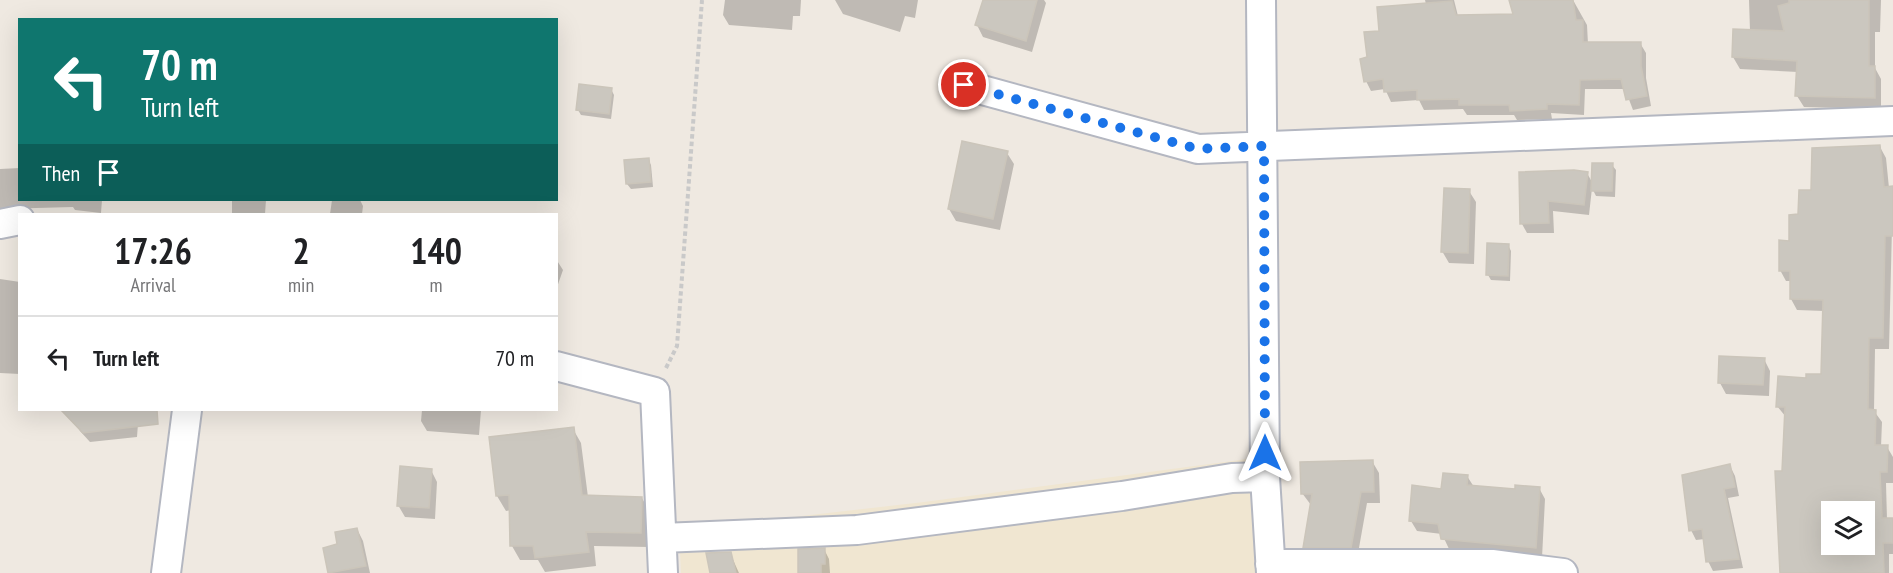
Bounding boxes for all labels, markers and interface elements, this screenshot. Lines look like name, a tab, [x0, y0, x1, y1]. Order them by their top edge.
text: 70 m	[141, 37, 218, 92]
icon: left	[42, 42, 120, 120]
pin	[938, 59, 989, 110]
icon: arrive	[947, 68, 980, 101]
text: Turn left	[141, 90, 219, 124]
icon: arrive	[92, 156, 125, 189]
text: Then	[42, 159, 80, 187]
text: 17:26	[114, 227, 192, 274]
text: 2	[292, 227, 310, 274]
text: 140	[410, 227, 462, 274]
text: Arrival	[130, 272, 176, 298]
text: min	[288, 272, 314, 298]
text: m	[430, 272, 443, 298]
icon: left	[42, 342, 75, 375]
text: Turn left	[93, 344, 159, 372]
text: 70 m	[495, 344, 534, 372]
position arrow	[1233, 421, 1297, 485]
map controls	[1821, 501, 1875, 555]
button: layers	[1821, 501, 1875, 555]

